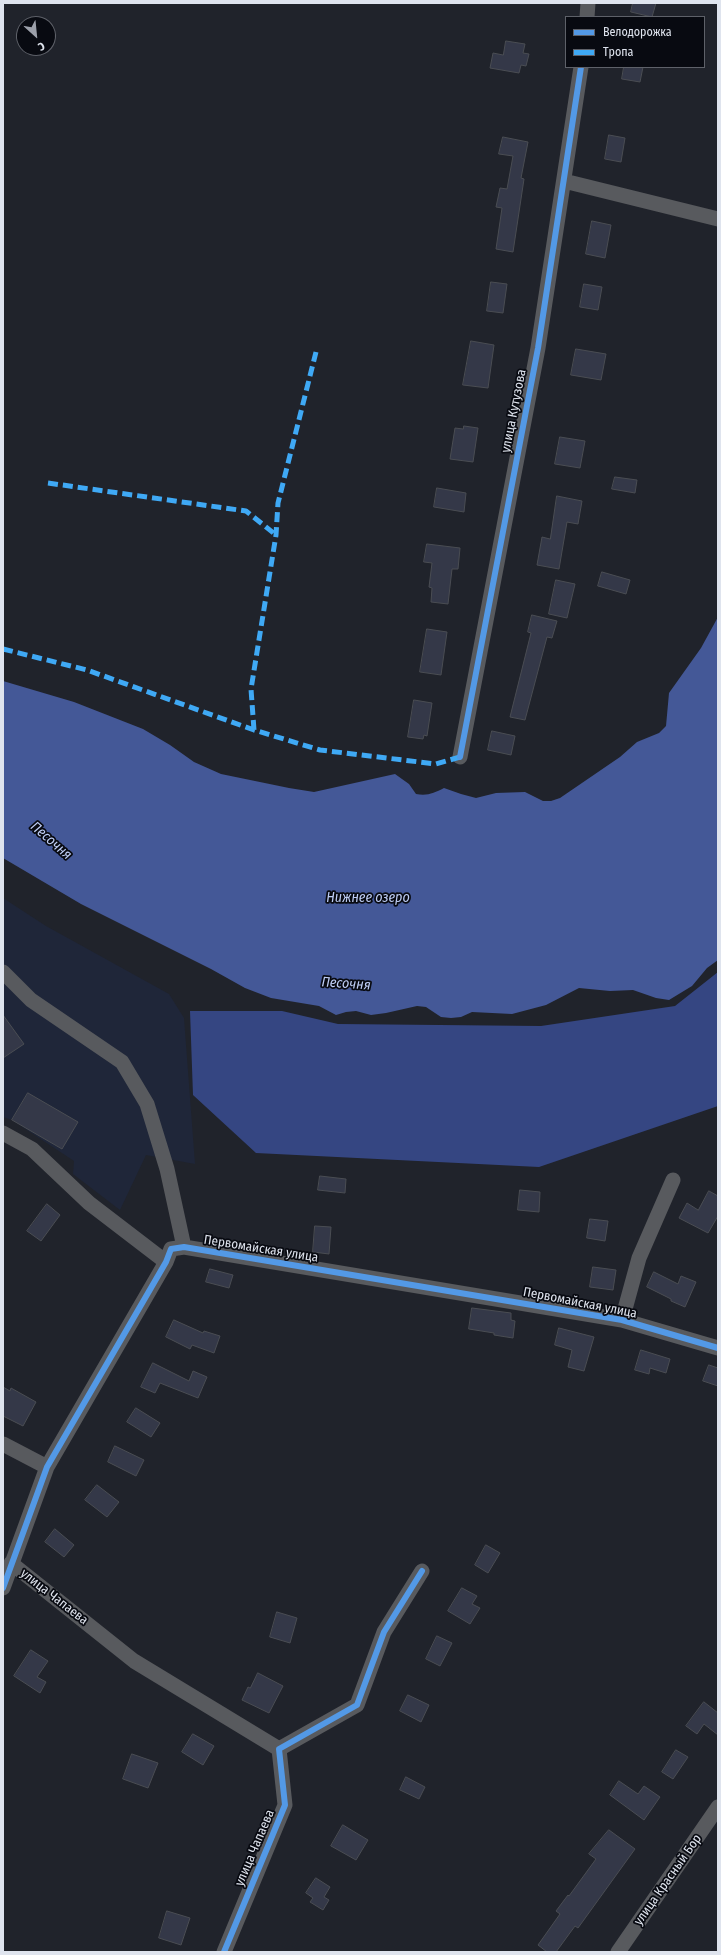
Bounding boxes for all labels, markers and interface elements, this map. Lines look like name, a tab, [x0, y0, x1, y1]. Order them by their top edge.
north arrow	[16, 16, 56, 56]
legend	[565, 16, 705, 68]
text: Велодорожка	[603, 25, 672, 39]
text: С	[36, 39, 47, 53]
text: Тропа	[603, 45, 634, 59]
street label: улица Кутузова	[498, 368, 530, 454]
water label: Песочня	[27, 819, 75, 863]
water label: Нижнее озеро	[326, 890, 410, 906]
water label: Песочня	[321, 974, 371, 994]
street label: Первомайская улица	[203, 1232, 319, 1266]
street label: Первомайская улица	[522, 1284, 638, 1322]
street label: улица Чапаева	[17, 1566, 91, 1628]
street label: улица Чапаева	[232, 1807, 278, 1889]
street label: улица Красный Бор	[631, 1832, 705, 1928]

